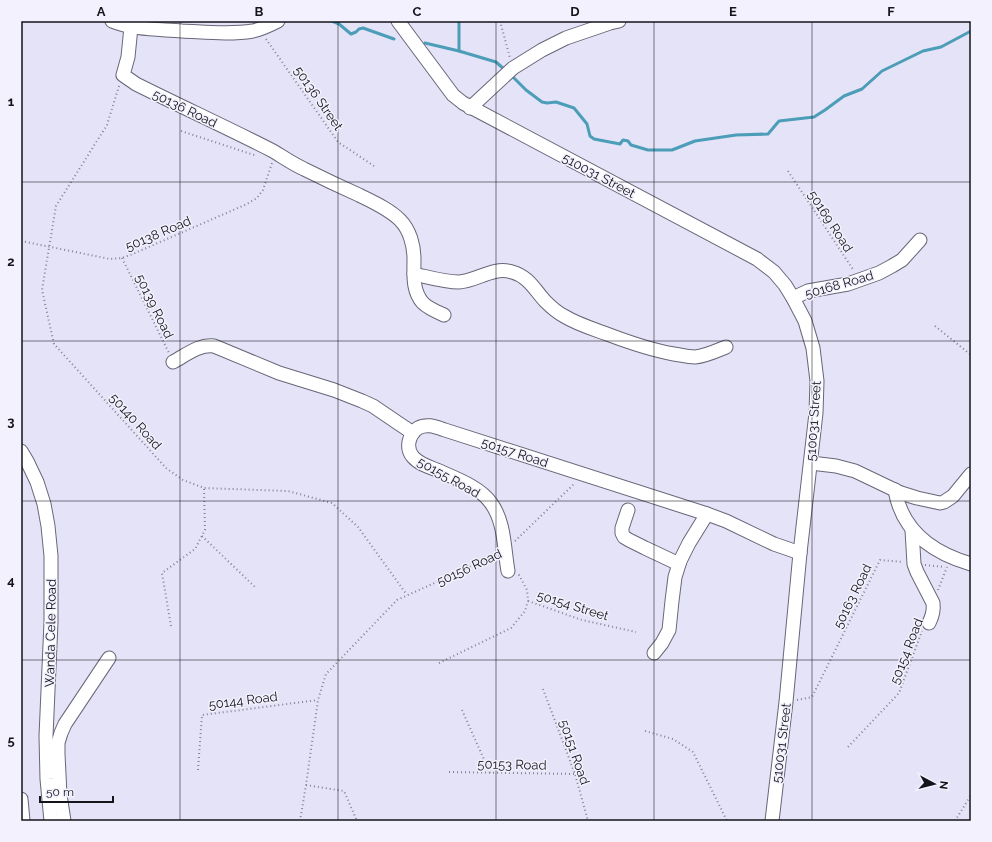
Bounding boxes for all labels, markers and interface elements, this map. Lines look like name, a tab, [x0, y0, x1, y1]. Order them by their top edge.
text: A	[97, 4, 106, 19]
text: B	[255, 4, 264, 19]
text: C	[413, 4, 422, 19]
text: D	[570, 4, 580, 19]
text: E	[729, 4, 737, 19]
text: F	[887, 4, 895, 19]
street label: 50136 Street	[291, 63, 347, 134]
street label: 50136 Road	[150, 86, 219, 131]
text: 1	[8, 94, 15, 109]
street label: 510031 Street	[560, 150, 638, 201]
street label: 50169 Road	[805, 188, 856, 255]
street label: 50138 Road	[123, 213, 193, 254]
text: 2	[7, 254, 15, 269]
street label: 50168 Road	[803, 268, 875, 301]
street label: 50139 Road	[133, 272, 177, 341]
street label: 510031 Street	[803, 380, 824, 462]
street label: 50140 Road	[107, 390, 165, 452]
text: 3	[7, 414, 15, 429]
street label: 50157 Road	[480, 435, 550, 470]
street label: 50155 Road	[415, 454, 483, 501]
street label: 50156 Road	[434, 546, 504, 589]
street label: 50163 Road	[830, 562, 875, 631]
text: 4	[7, 573, 15, 588]
street label: Wanda Cele Road	[42, 579, 59, 687]
street label: 50154 Street	[535, 587, 611, 624]
street label: 50154 Road	[887, 616, 926, 686]
street label: 50144 Road	[208, 689, 278, 712]
street label: 510031 Street	[769, 702, 794, 784]
street label: 50151 Road	[556, 718, 593, 787]
text: 5	[7, 733, 15, 748]
street label: 50153 Road	[477, 756, 547, 773]
north arrow	[914, 764, 954, 804]
scale bar	[40, 778, 113, 804]
text: N	[936, 780, 950, 790]
text: 50 m	[46, 785, 74, 799]

